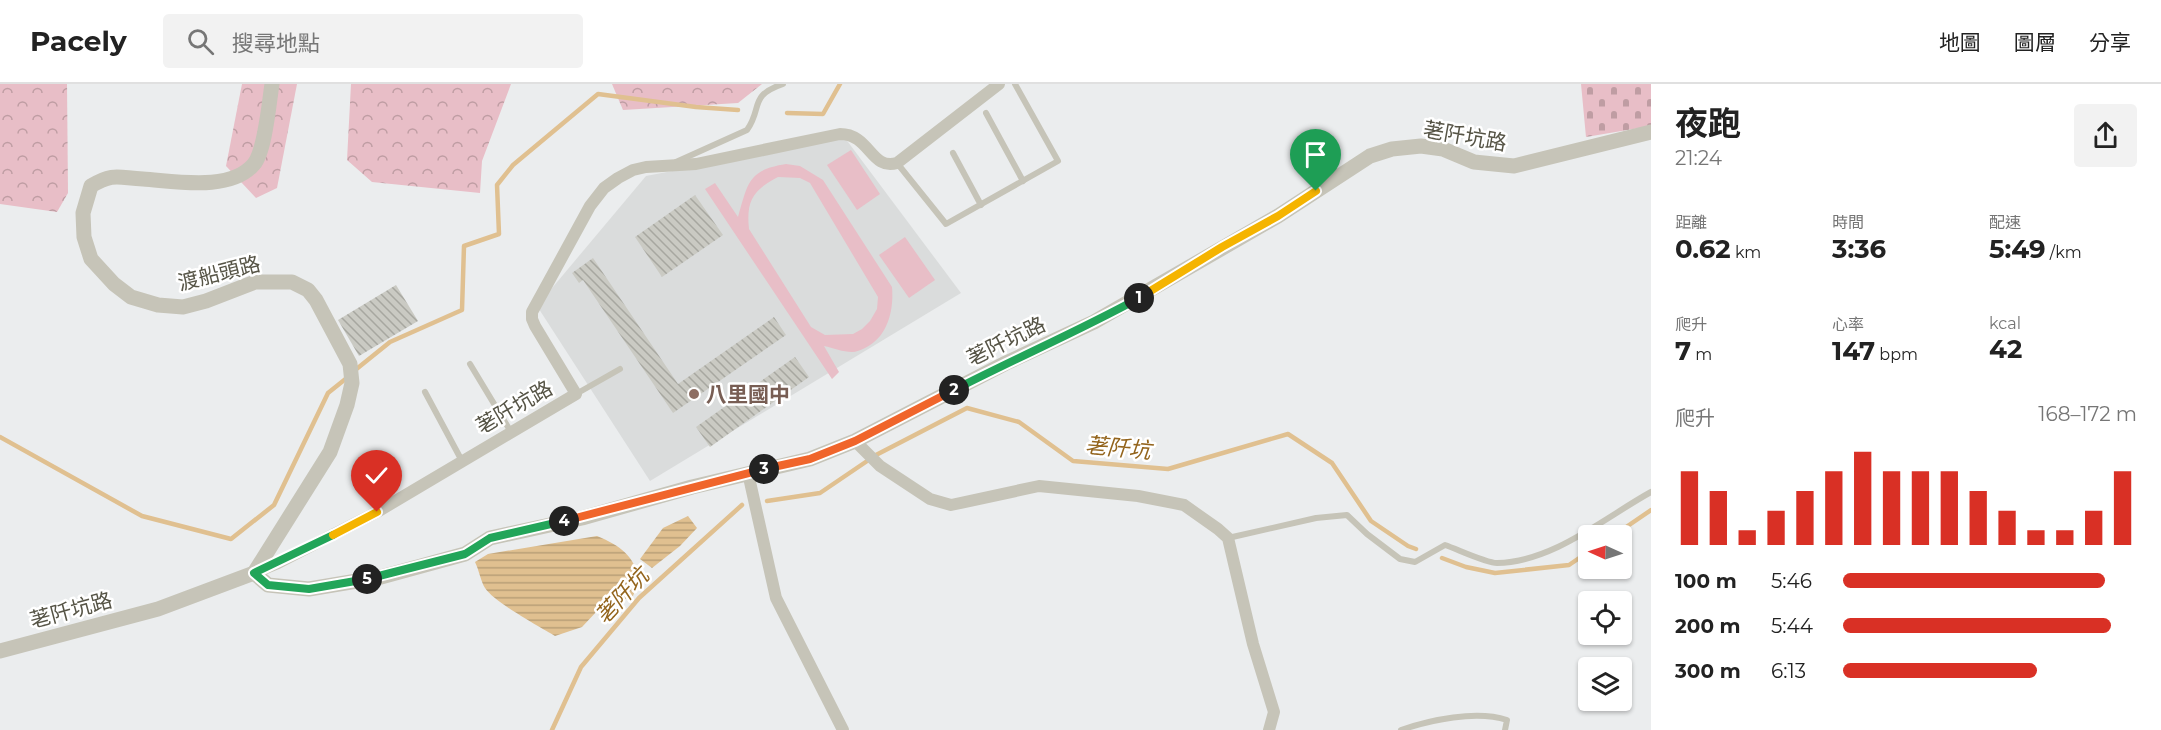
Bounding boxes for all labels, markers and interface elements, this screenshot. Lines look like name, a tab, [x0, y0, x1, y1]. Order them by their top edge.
search box	[163, 14, 583, 68]
text: Pacely	[30, 24, 127, 58]
icon: search	[184, 25, 217, 58]
text: 搜尋地點	[232, 30, 320, 57]
text: 地圖	[1939, 30, 1981, 55]
text: 圖層	[2014, 30, 2056, 55]
text: 分享	[2089, 30, 2131, 55]
text: 夜跑	[1675, 103, 1741, 143]
button: share	[2074, 104, 2137, 167]
street label: 荖阡坑路	[1421, 116, 1509, 156]
pin	[1290, 129, 1341, 191]
icon: arrive	[1299, 138, 1332, 171]
text: 21:24	[1675, 146, 1722, 170]
text: 距離	[1675, 213, 1707, 232]
text: 時間	[1832, 213, 1864, 232]
text: 配速	[1989, 213, 2021, 232]
text: 0.62	[1675, 233, 1731, 265]
text: 3:36	[1832, 233, 1886, 265]
text: 5:49	[1989, 233, 2046, 265]
text: km	[1731, 243, 1761, 262]
text: /km	[2046, 243, 2082, 262]
street label: 渡船頭路	[175, 251, 263, 295]
pin: 1	[1124, 283, 1154, 313]
text: 1	[1136, 288, 1142, 307]
street label: 荖阡坑路	[963, 311, 1049, 371]
text: kcal	[1989, 314, 2021, 333]
text: 爬升	[1675, 315, 1707, 334]
text: 心率	[1832, 315, 1864, 334]
text: 42	[1989, 333, 2022, 365]
text: 7	[1675, 335, 1691, 367]
text: 147	[1832, 335, 1875, 367]
text: m	[1691, 345, 1712, 364]
text: bpm	[1875, 345, 1918, 364]
street label: 荖阡坑路	[471, 375, 557, 439]
pin: 2	[939, 375, 969, 405]
text: 2	[949, 380, 959, 399]
place label: 八里國中	[706, 382, 790, 407]
marker: 八里國中	[687, 387, 701, 401]
text: 168–172 m	[2038, 402, 2137, 426]
text: 爬升	[1675, 406, 1715, 430]
water label: 荖阡坑	[1084, 432, 1155, 465]
pin	[351, 450, 402, 512]
pin: 3	[749, 454, 779, 484]
icon: check	[360, 459, 393, 492]
text: 3	[759, 459, 769, 478]
pin: 4	[549, 506, 579, 536]
text: 4	[558, 511, 570, 530]
north arrow	[1578, 525, 1632, 579]
map controls	[1578, 525, 1632, 711]
water label: 荖阡坑	[590, 560, 656, 629]
pin: 5	[352, 564, 382, 594]
text: 5	[362, 569, 372, 588]
text: 100 m	[1675, 569, 1737, 593]
text: 5:46	[1771, 569, 1812, 593]
street label: 荖阡坑路	[27, 587, 115, 633]
button: locate	[1578, 591, 1632, 645]
text: 200 m	[1675, 614, 1741, 638]
text: 5:44	[1771, 614, 1813, 638]
button: layers	[1578, 657, 1632, 711]
text: 300 m	[1675, 659, 1741, 683]
text: 6:13	[1771, 659, 1806, 683]

